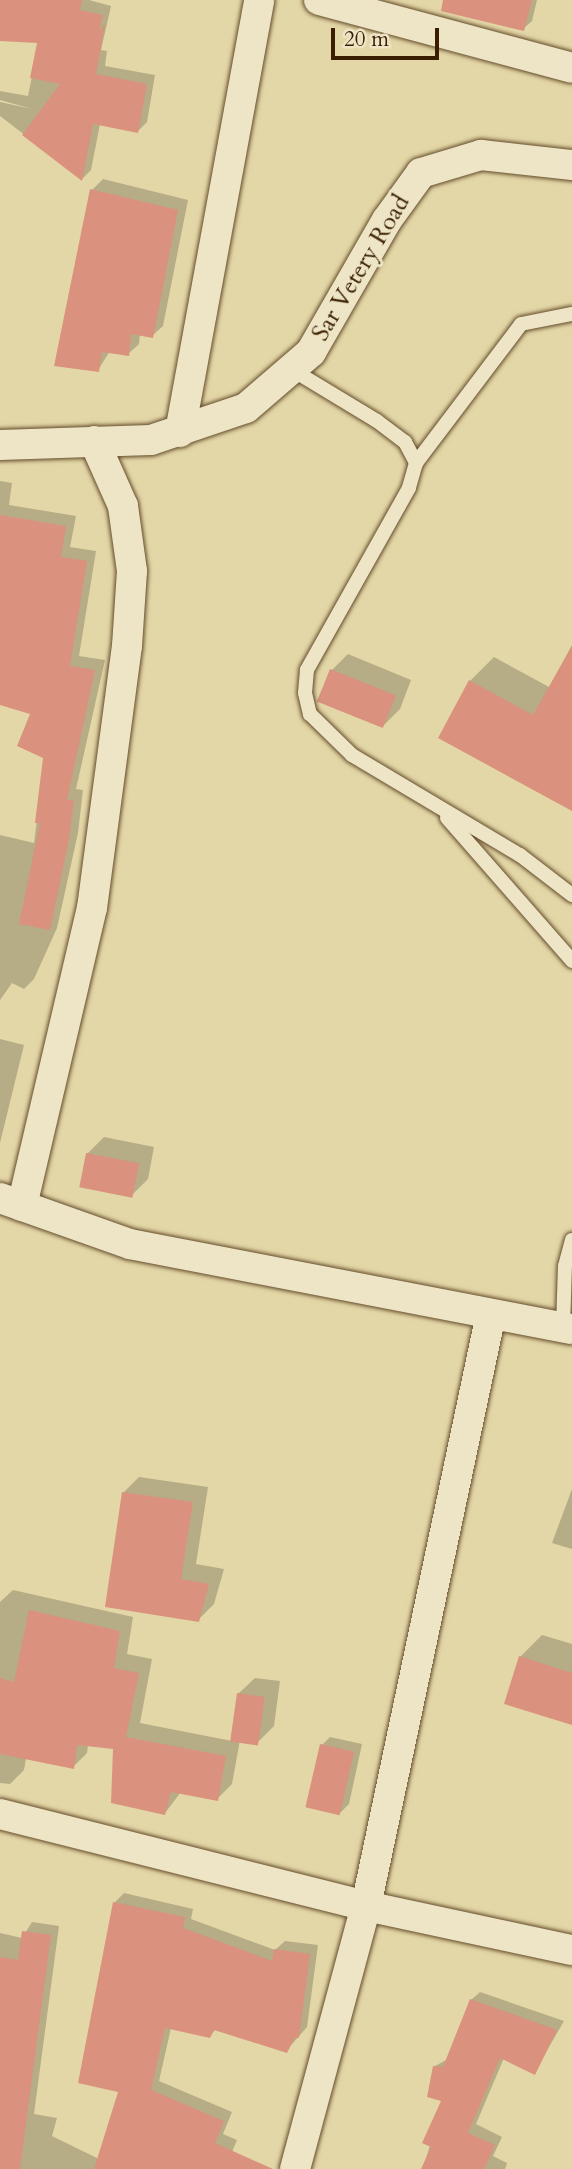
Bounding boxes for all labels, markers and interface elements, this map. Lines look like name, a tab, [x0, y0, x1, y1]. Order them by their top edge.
scale bar	[334, 14, 442, 58]
text: 20 m	[344, 25, 389, 54]
street label: Sar Vetery Road	[306, 190, 416, 346]

